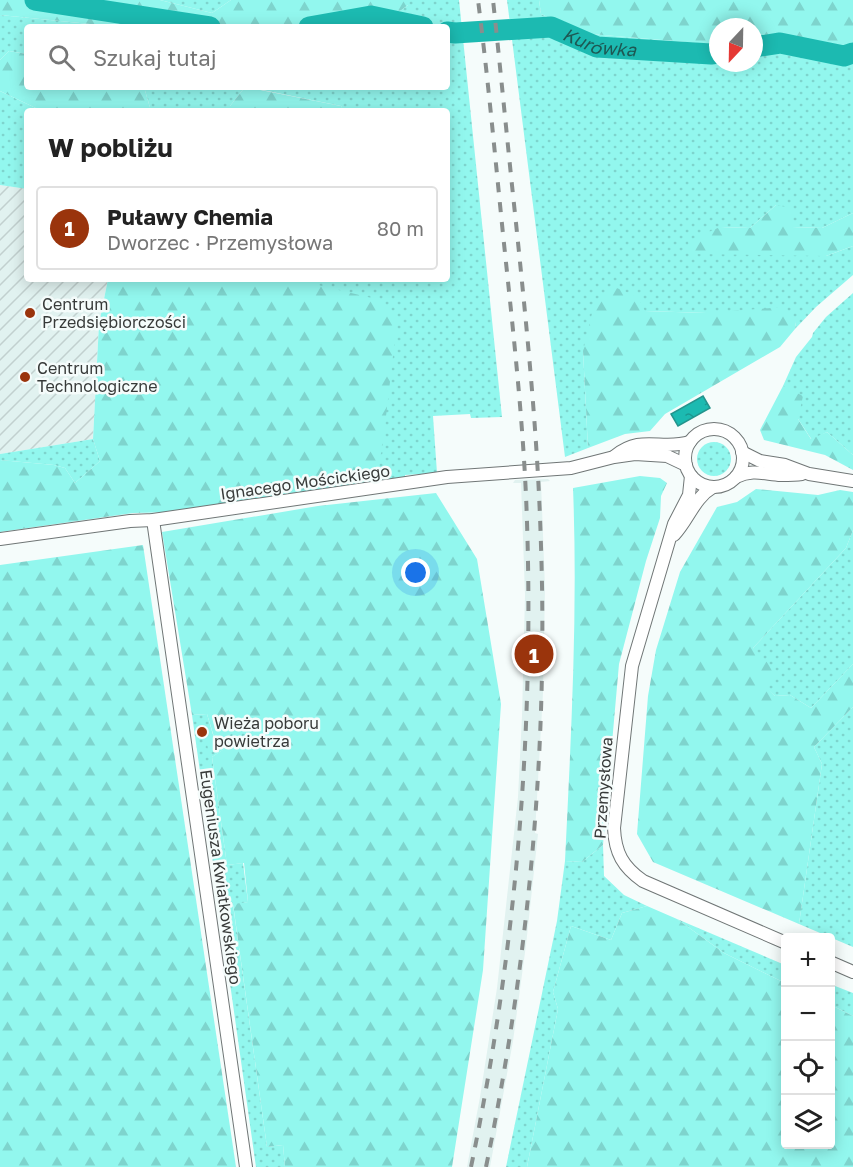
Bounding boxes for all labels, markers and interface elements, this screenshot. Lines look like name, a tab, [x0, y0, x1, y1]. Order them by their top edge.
north arrow	[709, 18, 763, 72]
water label: Kurówka	[560, 23, 638, 60]
search box	[24, 24, 450, 90]
icon: search	[45, 41, 78, 74]
text: Szukaj tutaj	[93, 44, 217, 71]
text: W pobliżu	[48, 132, 173, 163]
text: Puławy Chemia	[107, 203, 273, 230]
text: 1	[64, 216, 75, 240]
text: 80 m	[377, 216, 424, 240]
text: Dworzec · Przemysłowa	[107, 230, 333, 254]
place label: Centrum Przedsiębiorczości	[42, 294, 186, 332]
marker: Centrum Przedsiębiorczości	[23, 306, 37, 320]
place label: Centrum Technologiczne	[37, 358, 157, 396]
marker: Centrum Technologiczne	[18, 370, 32, 384]
street label: Ignacego Mościckiego	[219, 460, 391, 504]
your location	[401, 558, 430, 587]
pin: 1	[514, 632, 554, 676]
place label: Wieża poboru powietrza	[214, 713, 319, 751]
marker: Wieża poboru powietrza	[195, 725, 209, 739]
street label: Przemysłowa	[589, 736, 617, 840]
street label: Eugeniusza Kwiatkowskiego	[196, 768, 246, 986]
map controls	[781, 933, 835, 1149]
button: +	[781, 933, 835, 987]
button: −	[781, 987, 835, 1041]
button: locate	[781, 1041, 835, 1095]
button: layers	[781, 1095, 835, 1149]

